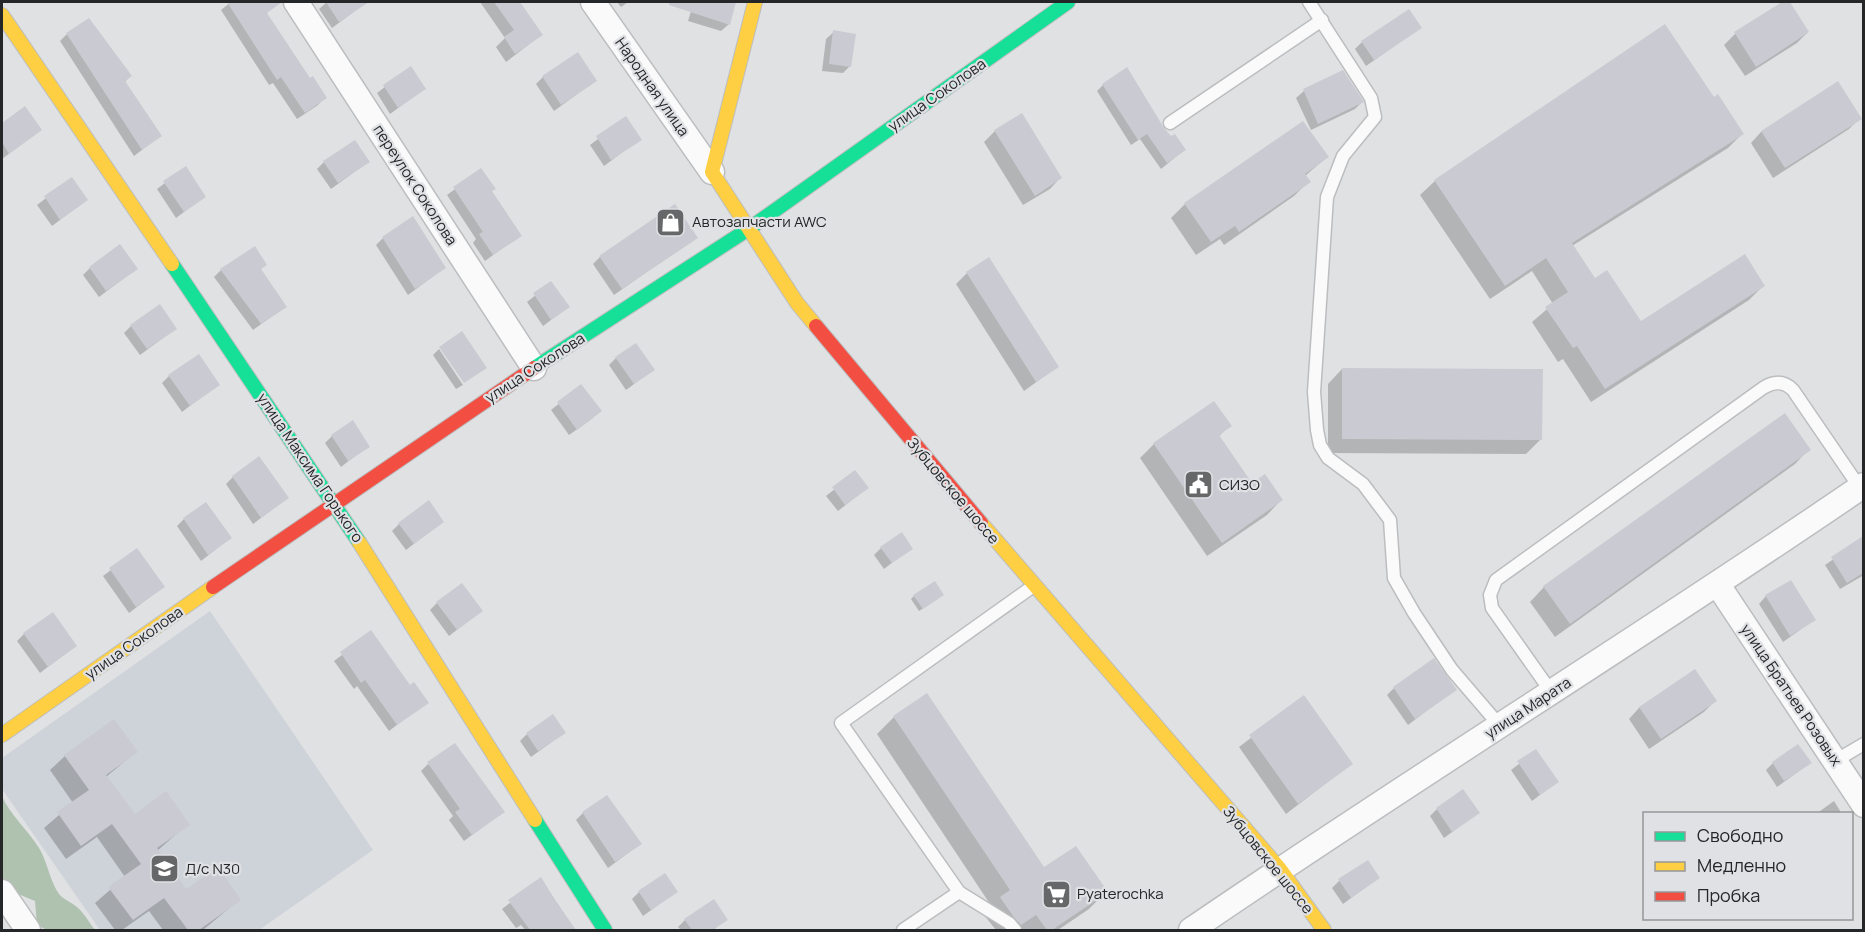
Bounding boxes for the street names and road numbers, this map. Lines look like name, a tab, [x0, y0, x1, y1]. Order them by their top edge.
street label: Народная улица	[610, 33, 694, 140]
street label: улица Соколова	[884, 53, 990, 136]
street label: переулок Соколова	[368, 120, 462, 249]
street label: улица Соколова	[481, 327, 589, 408]
street label: улица Максима Горького	[252, 389, 369, 547]
street label: Зубцовское шоссе	[902, 433, 1004, 549]
street label: улица Соколова	[81, 601, 187, 684]
street label: улица Братьев Розовых	[1736, 619, 1847, 770]
street label: улица Марата	[1480, 672, 1575, 743]
street label: Зубцовское шоссе	[1218, 801, 1319, 918]

